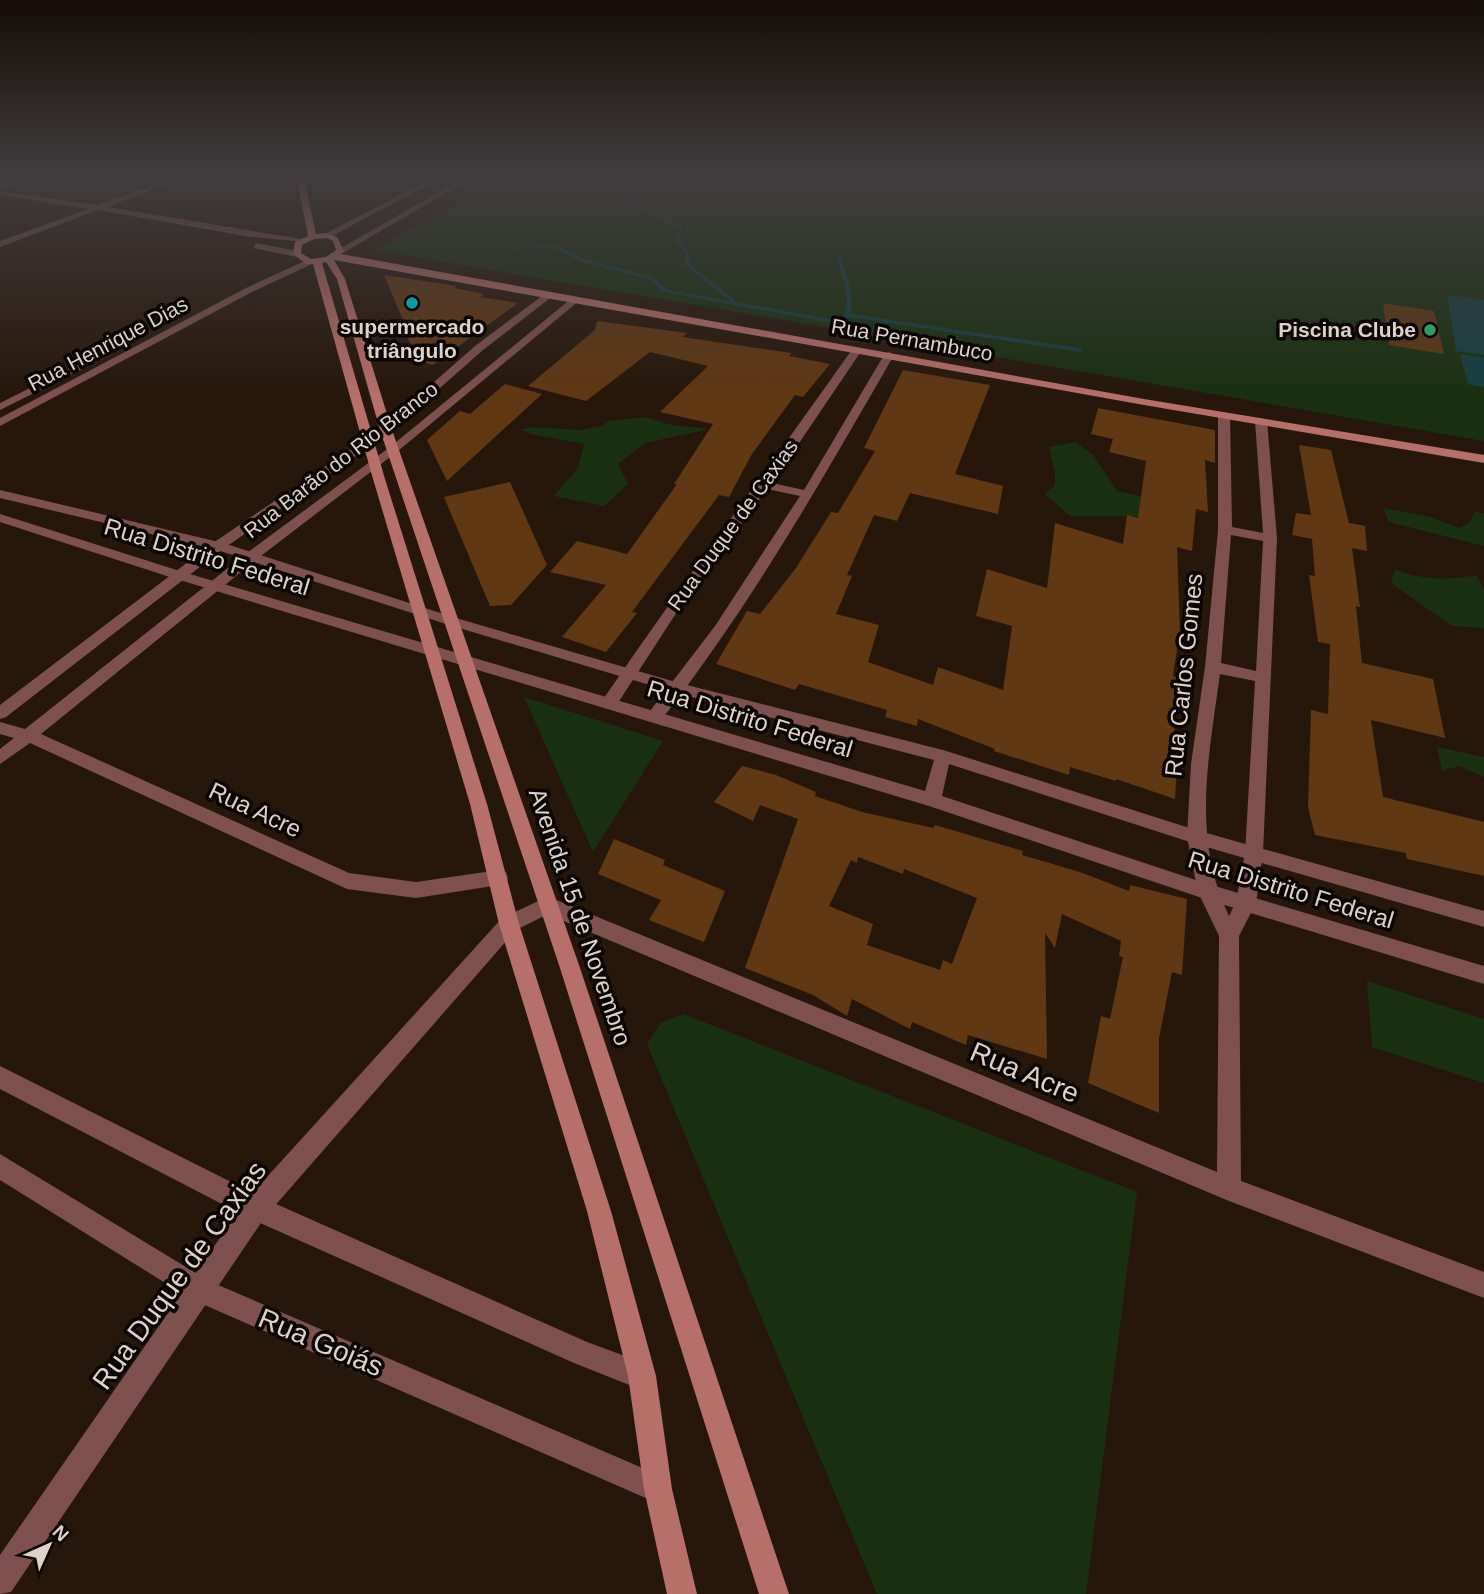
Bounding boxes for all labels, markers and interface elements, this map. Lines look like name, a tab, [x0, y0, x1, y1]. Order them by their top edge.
street label: Rua Henrique Dias	[24, 292, 191, 395]
marker: supermercado triângulo	[404, 295, 420, 311]
street label: Rua Pernambuco	[830, 314, 995, 365]
place label: supermercado triângulo	[340, 315, 484, 362]
place label: Piscina Clube	[1278, 318, 1416, 341]
marker: Piscina Clube	[1422, 322, 1438, 338]
street label: Rua Barão do Rio Branco	[239, 377, 442, 542]
street label: Rua Duque de Caxias	[663, 435, 802, 615]
street label: Rua Distrito Federal	[101, 512, 313, 601]
street label: Rua Carlos Gomes	[1159, 572, 1208, 778]
street label: Rua Distrito Federal	[644, 674, 856, 763]
street label: Rua Acre	[205, 776, 306, 843]
street label: Avenida 15 de Novembro	[524, 785, 637, 1049]
street label: Rua Distrito Federal	[1185, 845, 1397, 934]
street label: Rua Acre	[966, 1036, 1084, 1109]
street label: Rua Duque de Caxias	[86, 1155, 272, 1395]
street label: Rua Goiás	[254, 1302, 388, 1383]
north arrow	[14, 1510, 84, 1580]
text: N	[48, 1521, 73, 1546]

